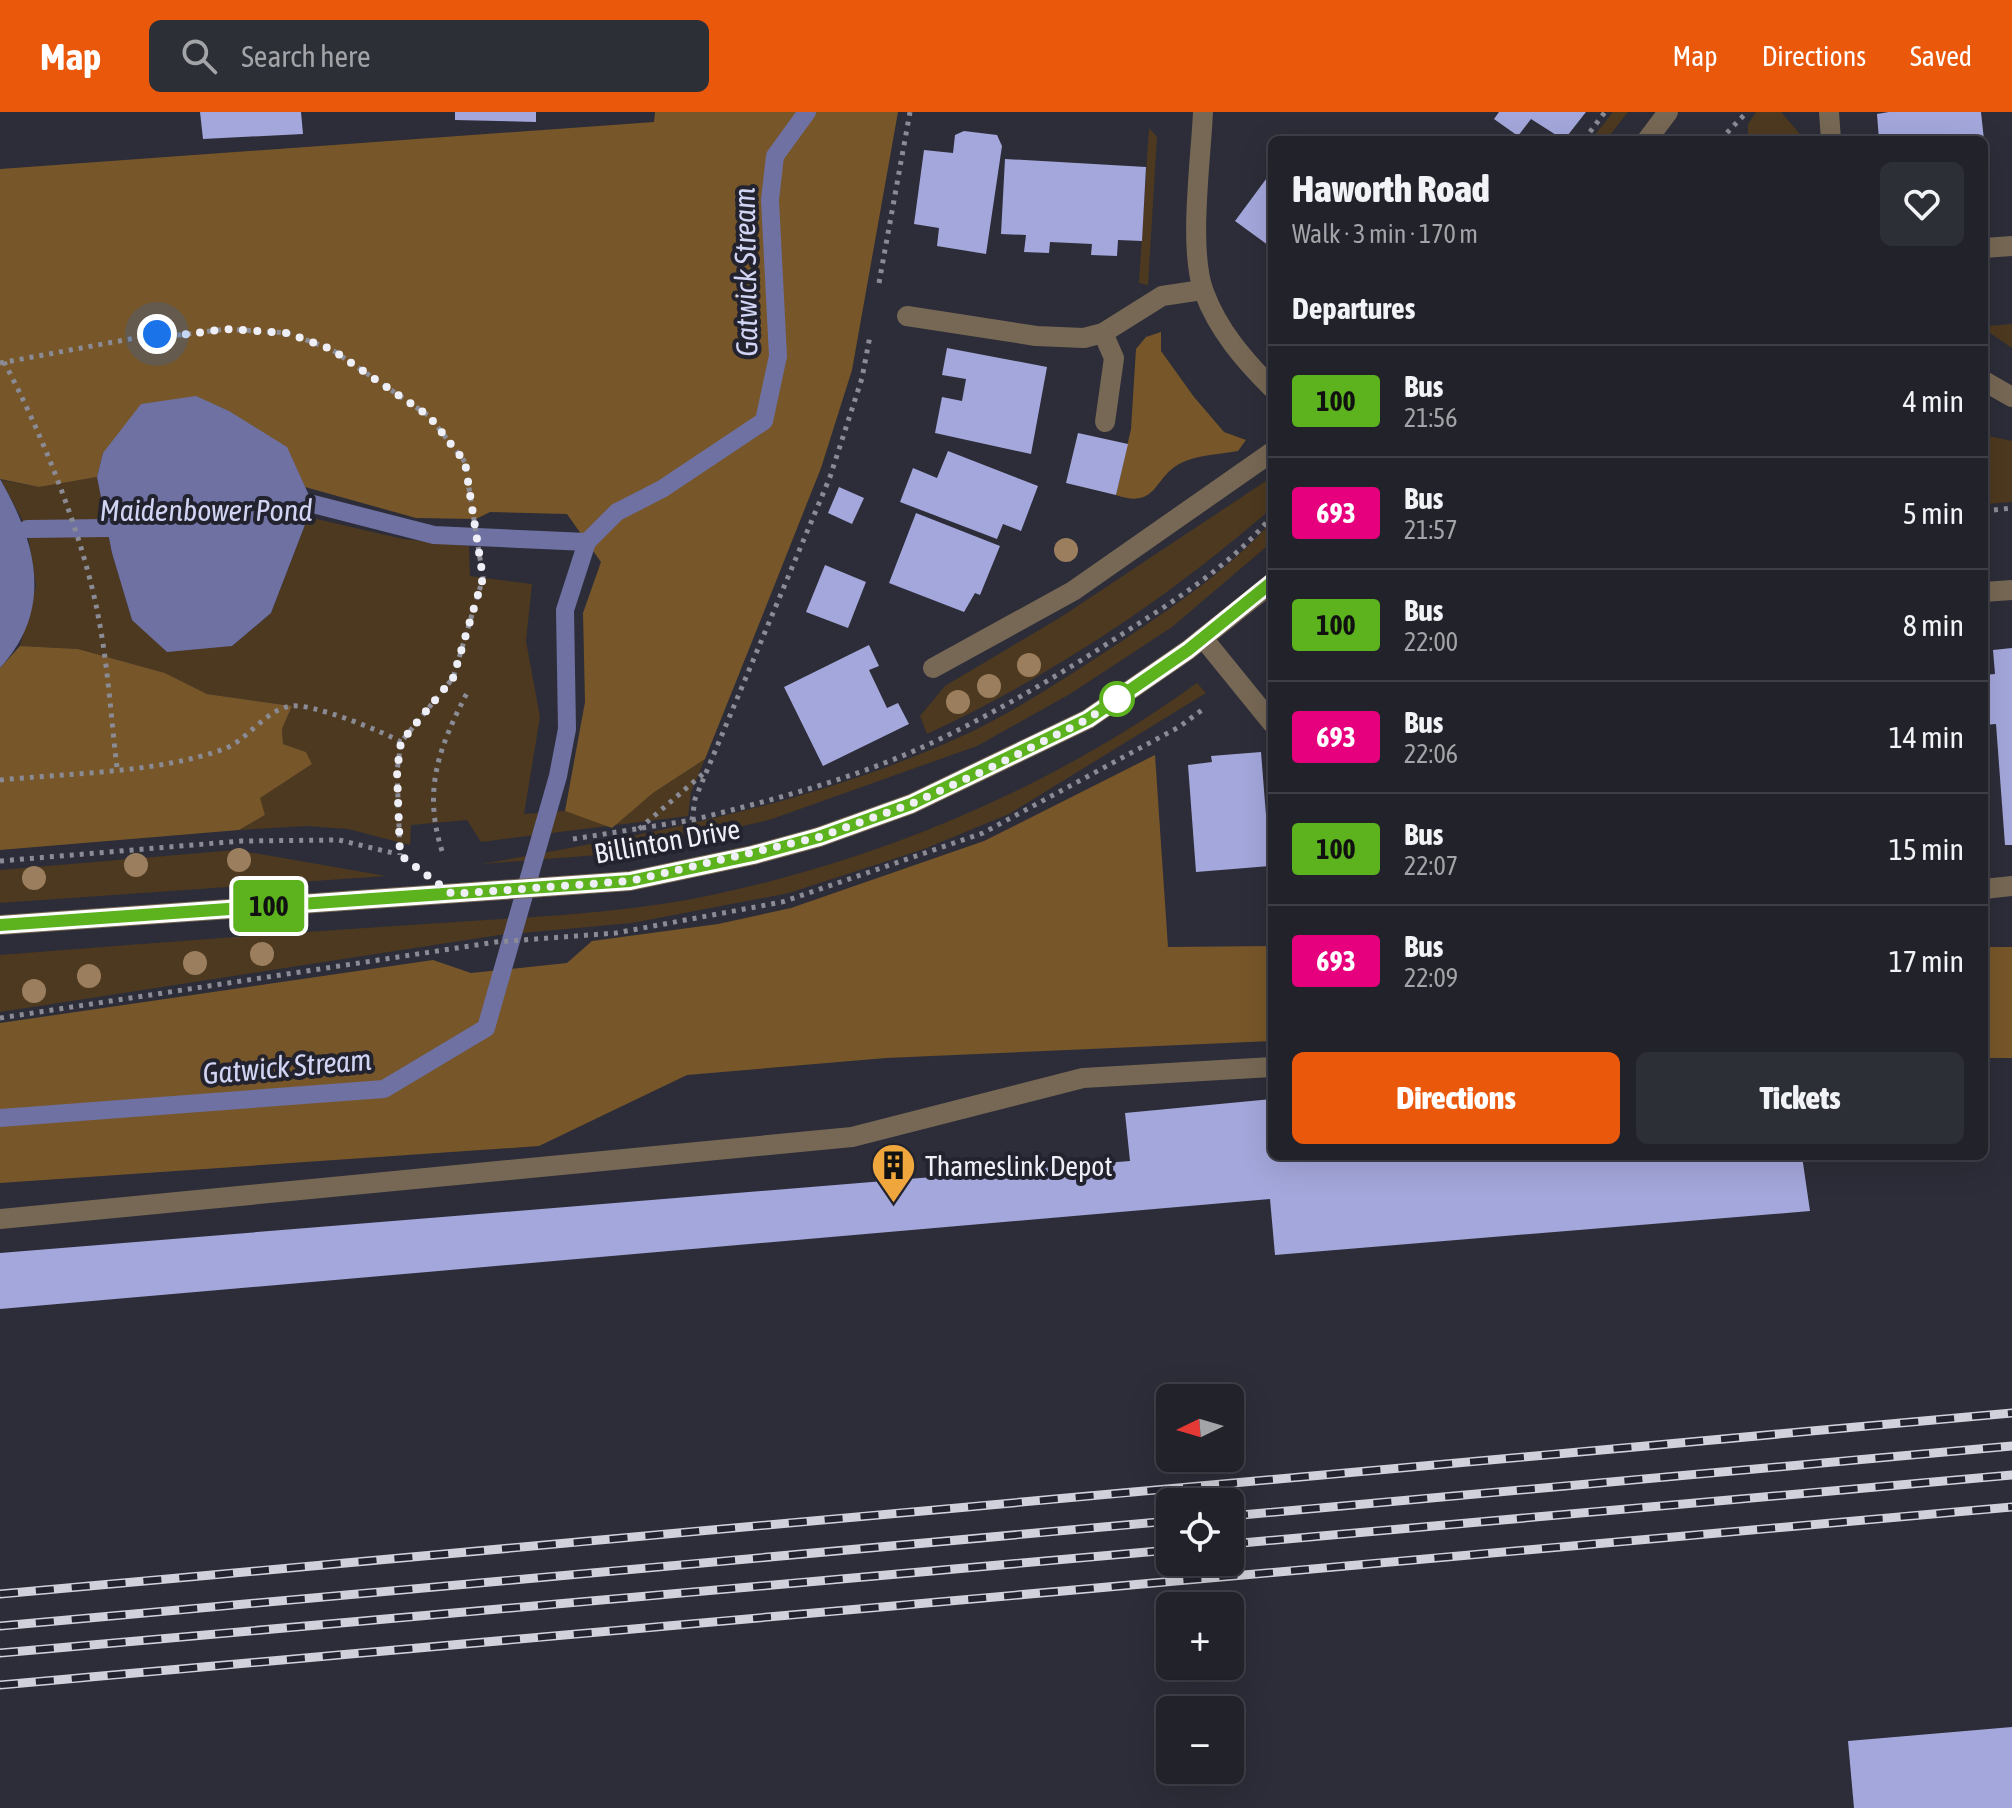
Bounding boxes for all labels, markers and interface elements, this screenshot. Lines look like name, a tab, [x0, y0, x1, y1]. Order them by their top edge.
search box	[149, 20, 709, 92]
icon: search	[177, 34, 221, 78]
text: Map	[40, 35, 101, 78]
text: Search here	[241, 39, 371, 73]
text: Map	[1673, 40, 1718, 72]
text: Directions	[1762, 40, 1866, 72]
text: Saved	[1910, 40, 1972, 72]
button: heart	[1880, 162, 1964, 246]
text: Haworth Road	[1292, 167, 1490, 210]
water label: Gatwick Stream	[727, 187, 763, 357]
text: Walk · 3 min · 170 m	[1292, 219, 1478, 249]
text: Departures	[1292, 291, 1415, 325]
your location	[137, 314, 177, 354]
text: Bus	[1404, 369, 1443, 403]
text: 4 min	[1903, 384, 1964, 418]
text: 100	[1316, 385, 1356, 417]
text: 21:56	[1404, 403, 1458, 433]
text: Bus	[1404, 481, 1443, 515]
water label: Maidenbower Pond	[100, 493, 312, 527]
text: 5 min	[1903, 496, 1964, 530]
text: 693	[1316, 497, 1356, 529]
text: 21:57	[1404, 515, 1458, 545]
text: Bus	[1404, 593, 1443, 627]
text: 8 min	[1903, 608, 1964, 642]
text: 100	[1316, 609, 1356, 641]
text: 22:00	[1404, 627, 1458, 657]
unlabelled marker	[1100, 682, 1134, 716]
text: Bus	[1404, 705, 1443, 739]
text: 14 min	[1889, 720, 1964, 754]
text: 693	[1316, 721, 1356, 753]
text: 22:06	[1404, 739, 1458, 769]
street label: Billinton Drive	[592, 812, 742, 870]
text: Bus	[1404, 817, 1443, 851]
text: 15 min	[1889, 832, 1964, 866]
text: 100	[1316, 833, 1356, 865]
text: 22:07	[1404, 851, 1458, 881]
line badge: 100	[223, 880, 315, 932]
text: 100	[249, 890, 289, 922]
text: Bus	[1404, 929, 1443, 963]
text: 17 min	[1889, 944, 1964, 978]
text: 693	[1316, 945, 1356, 977]
text: 22:09	[1404, 963, 1458, 993]
water label: Gatwick Stream	[201, 1042, 373, 1090]
button: Directions	[1292, 1052, 1620, 1144]
button: Tickets	[1636, 1052, 1964, 1144]
building icon: Thameslink Depot	[870, 1142, 918, 1205]
place label: Thameslink Depot	[925, 1150, 1113, 1182]
north arrow	[1156, 1384, 1244, 1472]
map controls	[1156, 1384, 1244, 1784]
button: locate	[1156, 1488, 1244, 1576]
button: +	[1156, 1592, 1244, 1680]
button: −	[1156, 1696, 1244, 1784]

